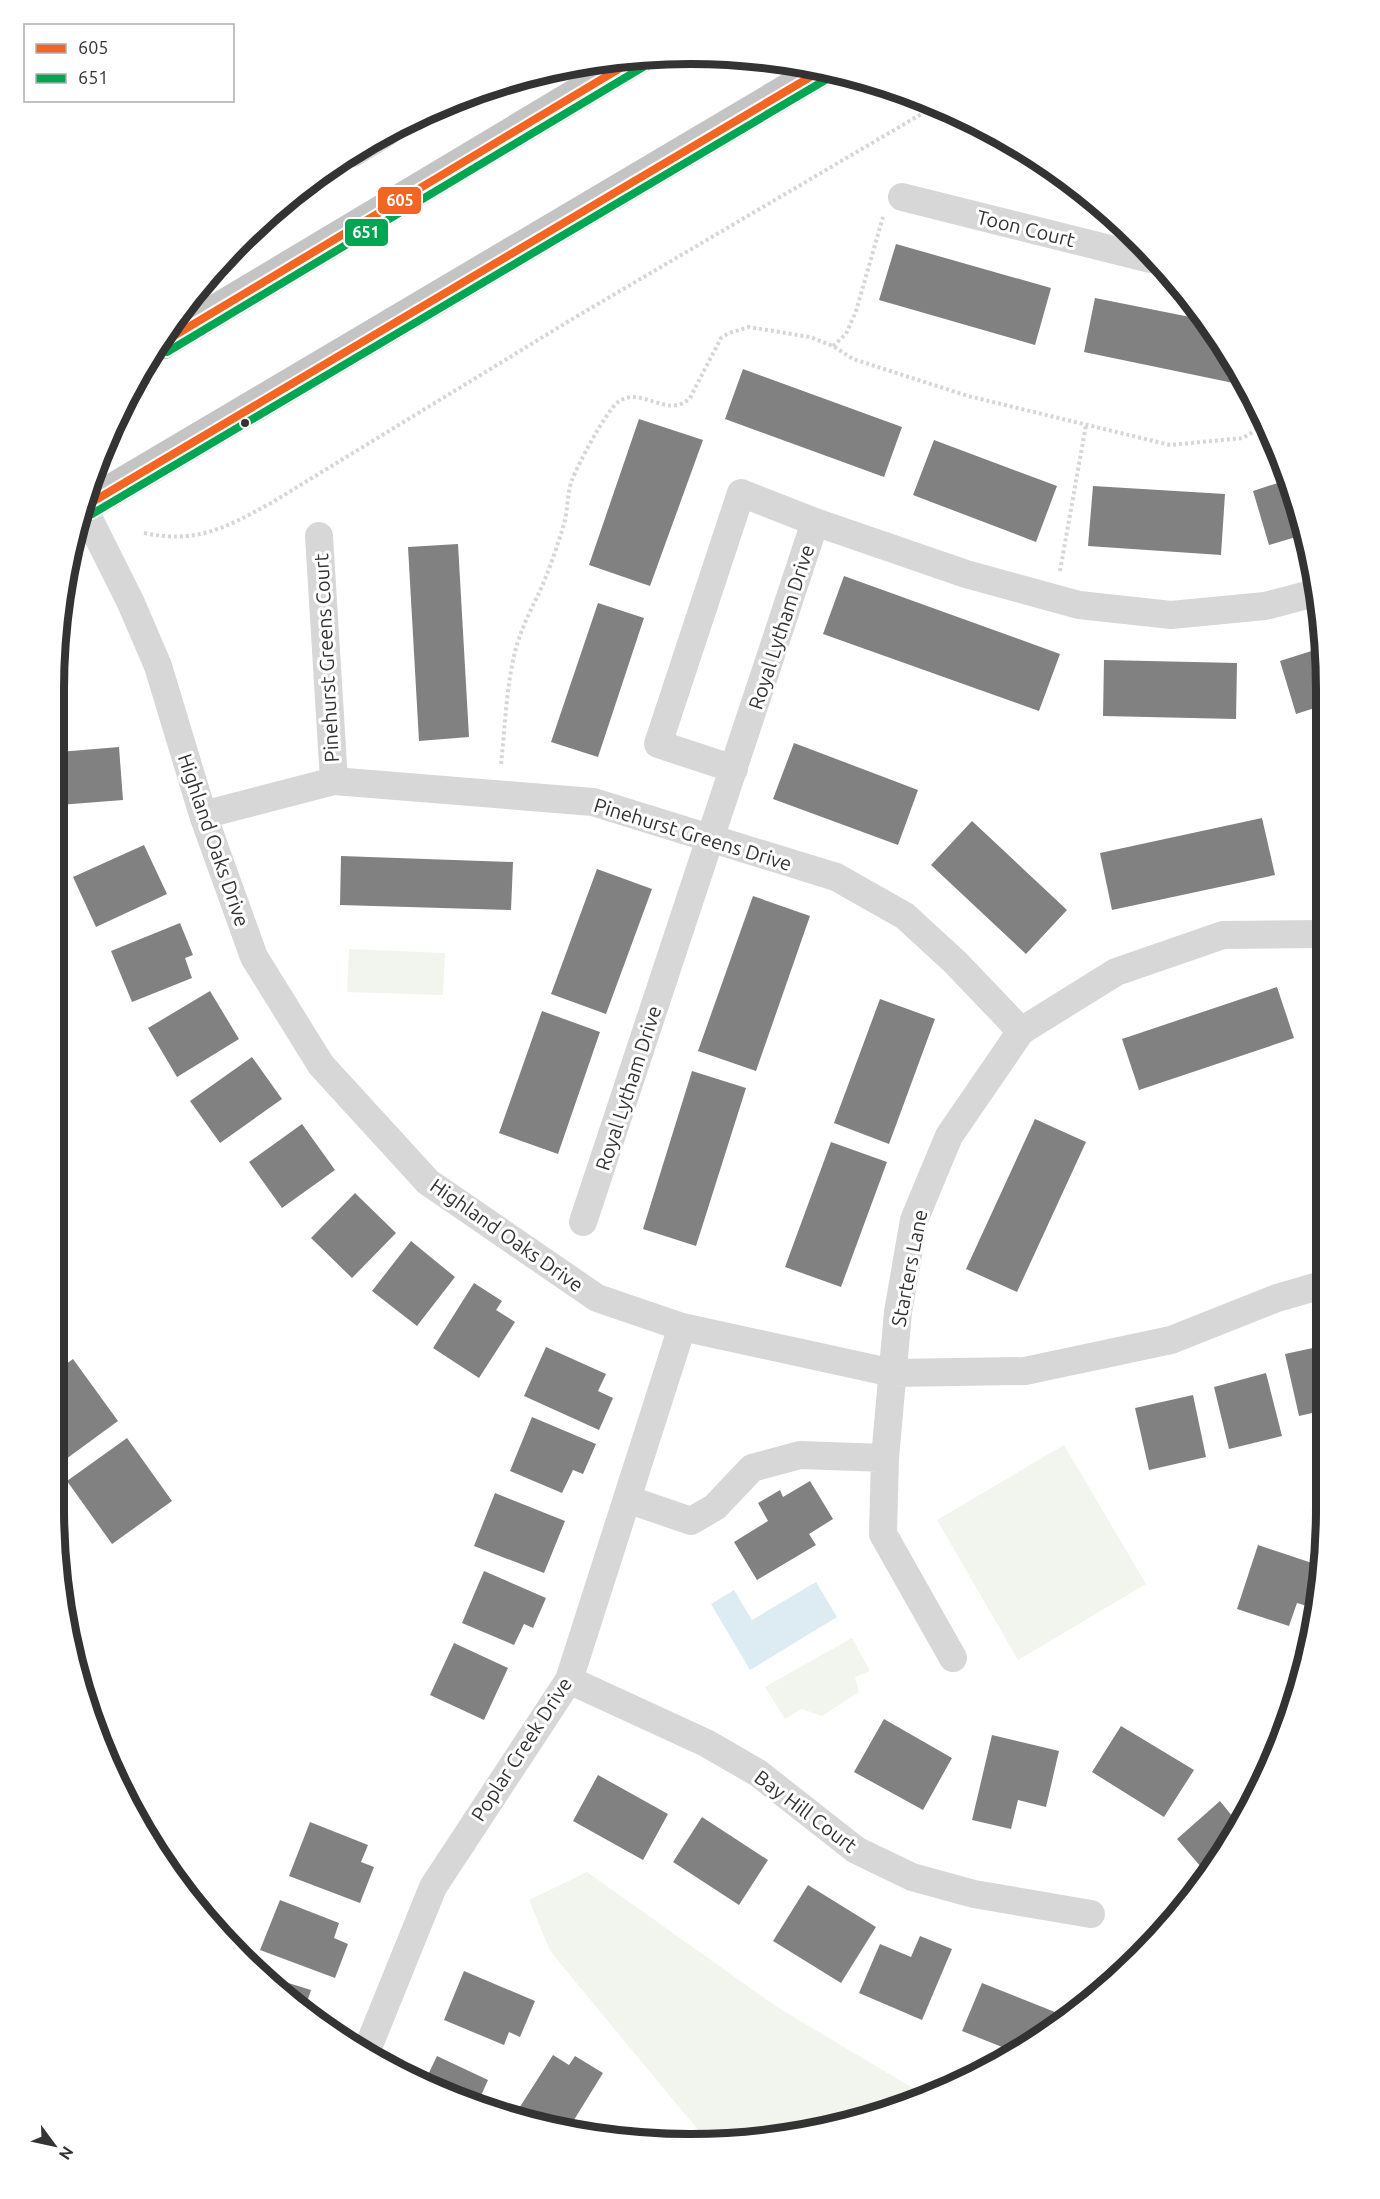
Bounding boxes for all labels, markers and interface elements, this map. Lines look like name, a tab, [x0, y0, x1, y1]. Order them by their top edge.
legend	[24, 24, 234, 102]
text: 605	[78, 37, 108, 57]
text: 651	[78, 67, 108, 87]
line badge: 605	[377, 186, 422, 215]
text: 605	[386, 191, 414, 209]
street label: Toon Court	[975, 205, 1078, 251]
line badge: 651	[344, 218, 389, 247]
text: 651	[352, 223, 380, 241]
unlabelled marker	[239, 417, 251, 429]
street label: Royal Lytham Drive	[743, 542, 819, 712]
street label: Pinehurst Greens Court	[309, 553, 343, 763]
street label: Highland Oaks Drive	[174, 750, 254, 930]
street label: Pinehurst Greens Drive	[591, 793, 795, 875]
street label: Royal Lytham Drive	[590, 1003, 666, 1173]
street label: Highland Oaks Drive	[426, 1174, 588, 1296]
street label: Starters Lane	[886, 1207, 932, 1329]
street label: Poplar Creek Drive	[466, 1673, 576, 1825]
street label: Bay Hill Court	[750, 1765, 862, 1857]
north arrow	[24, 2115, 84, 2175]
text: N	[56, 2143, 77, 2163]

